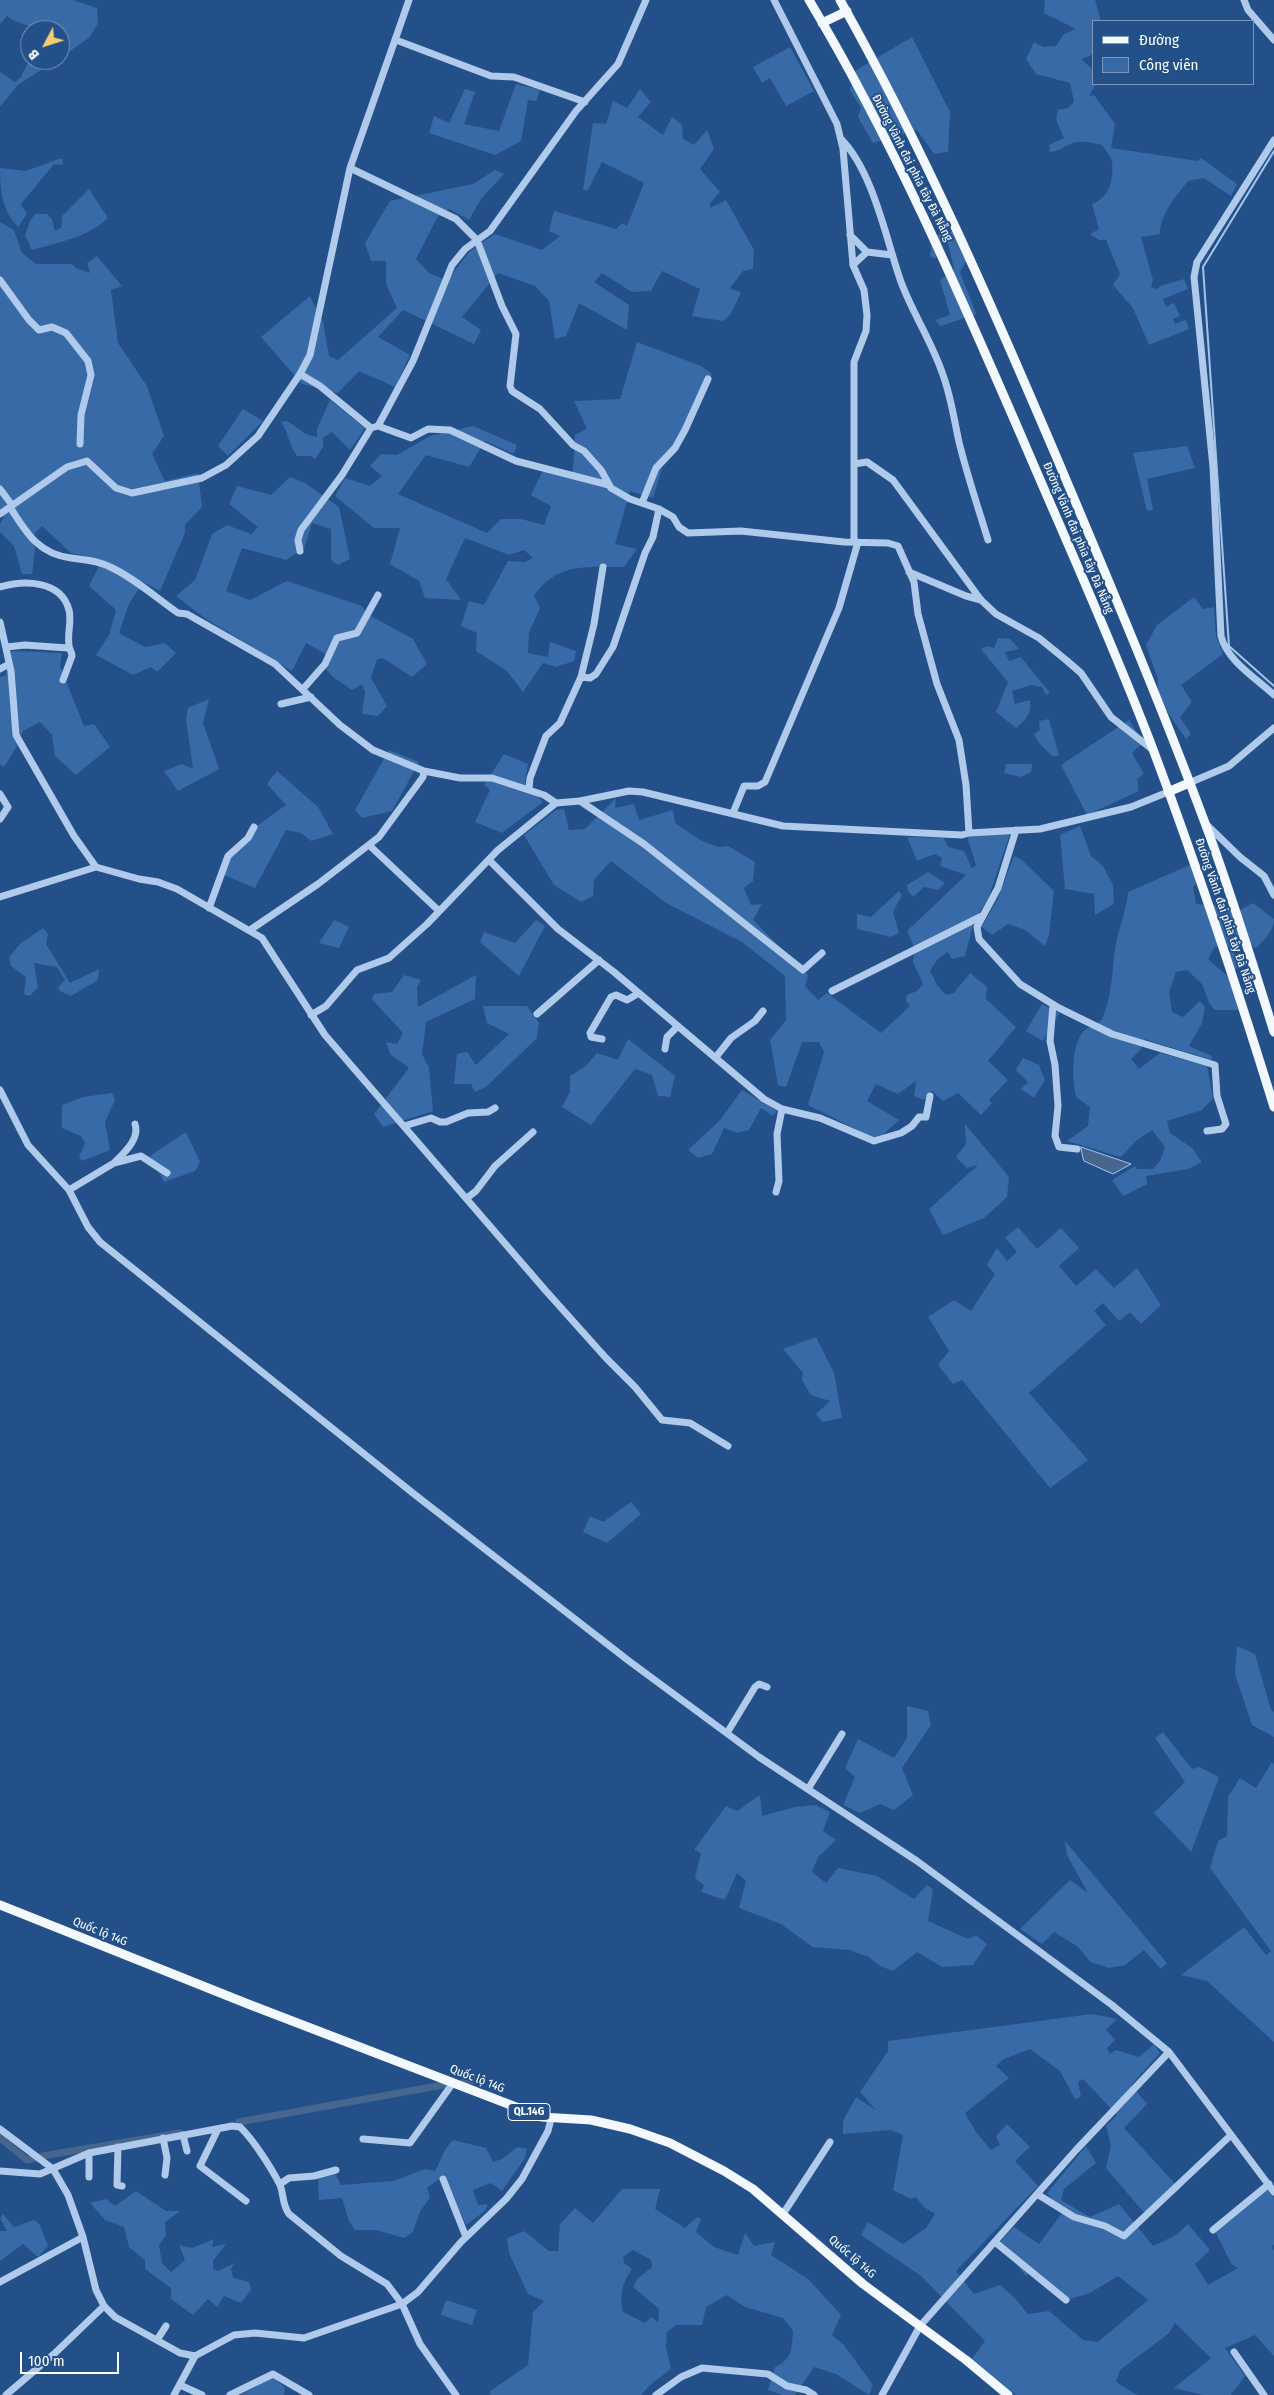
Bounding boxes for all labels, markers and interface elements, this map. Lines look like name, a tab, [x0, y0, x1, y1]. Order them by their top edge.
north arrow	[20, 20, 70, 70]
legend	[1092, 20, 1254, 85]
text: Đường	[1139, 31, 1179, 49]
text: B	[25, 46, 43, 63]
text: Công viên	[1139, 56, 1198, 74]
street label: Đường Vành đai phía tây Đà Nẵng	[869, 92, 955, 244]
street label: Đường Vành đai phía tây Đà Nẵng	[1040, 460, 1116, 616]
street label: Đường Vành đai phía tây Đà Nẵng	[1192, 837, 1258, 995]
street label: Quốc lộ 14G	[71, 1915, 129, 1949]
street label: Quốc lộ 14G	[447, 2062, 507, 2096]
road number: QL.14G	[508, 2104, 550, 2120]
street label: Quốc lộ 14G	[826, 2233, 878, 2281]
scale bar	[22, 2342, 121, 2374]
text: 100 m	[28, 2352, 65, 2370]

